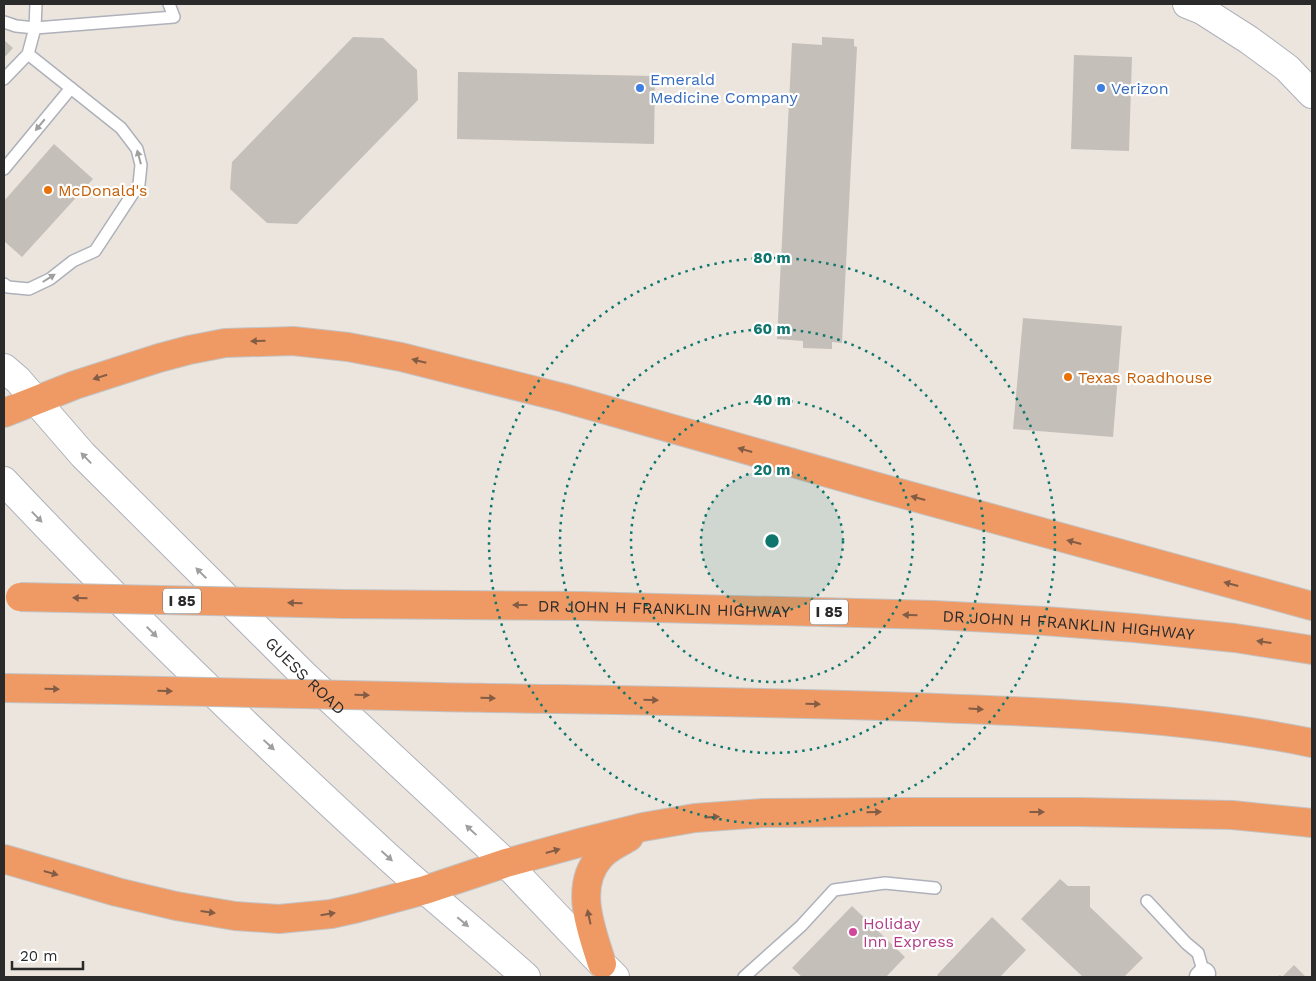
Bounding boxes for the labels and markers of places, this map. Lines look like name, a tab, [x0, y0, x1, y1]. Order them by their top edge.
place label: Emerald Medicine Company	[650, 70, 798, 107]
place label: Verizon	[1111, 79, 1169, 98]
marker: Emerald Medicine Company	[634, 82, 646, 94]
marker: Verizon	[1095, 82, 1107, 94]
place label: McDonald's	[58, 181, 148, 200]
marker: McDonald's	[42, 184, 54, 196]
place label: Texas Roadhouse	[1078, 368, 1212, 387]
marker: Texas Roadhouse	[1062, 371, 1074, 383]
centre of rings	[763, 532, 781, 550]
place label: Holiday Inn Express	[863, 914, 954, 951]
marker: Holiday Inn Express	[847, 926, 859, 938]

